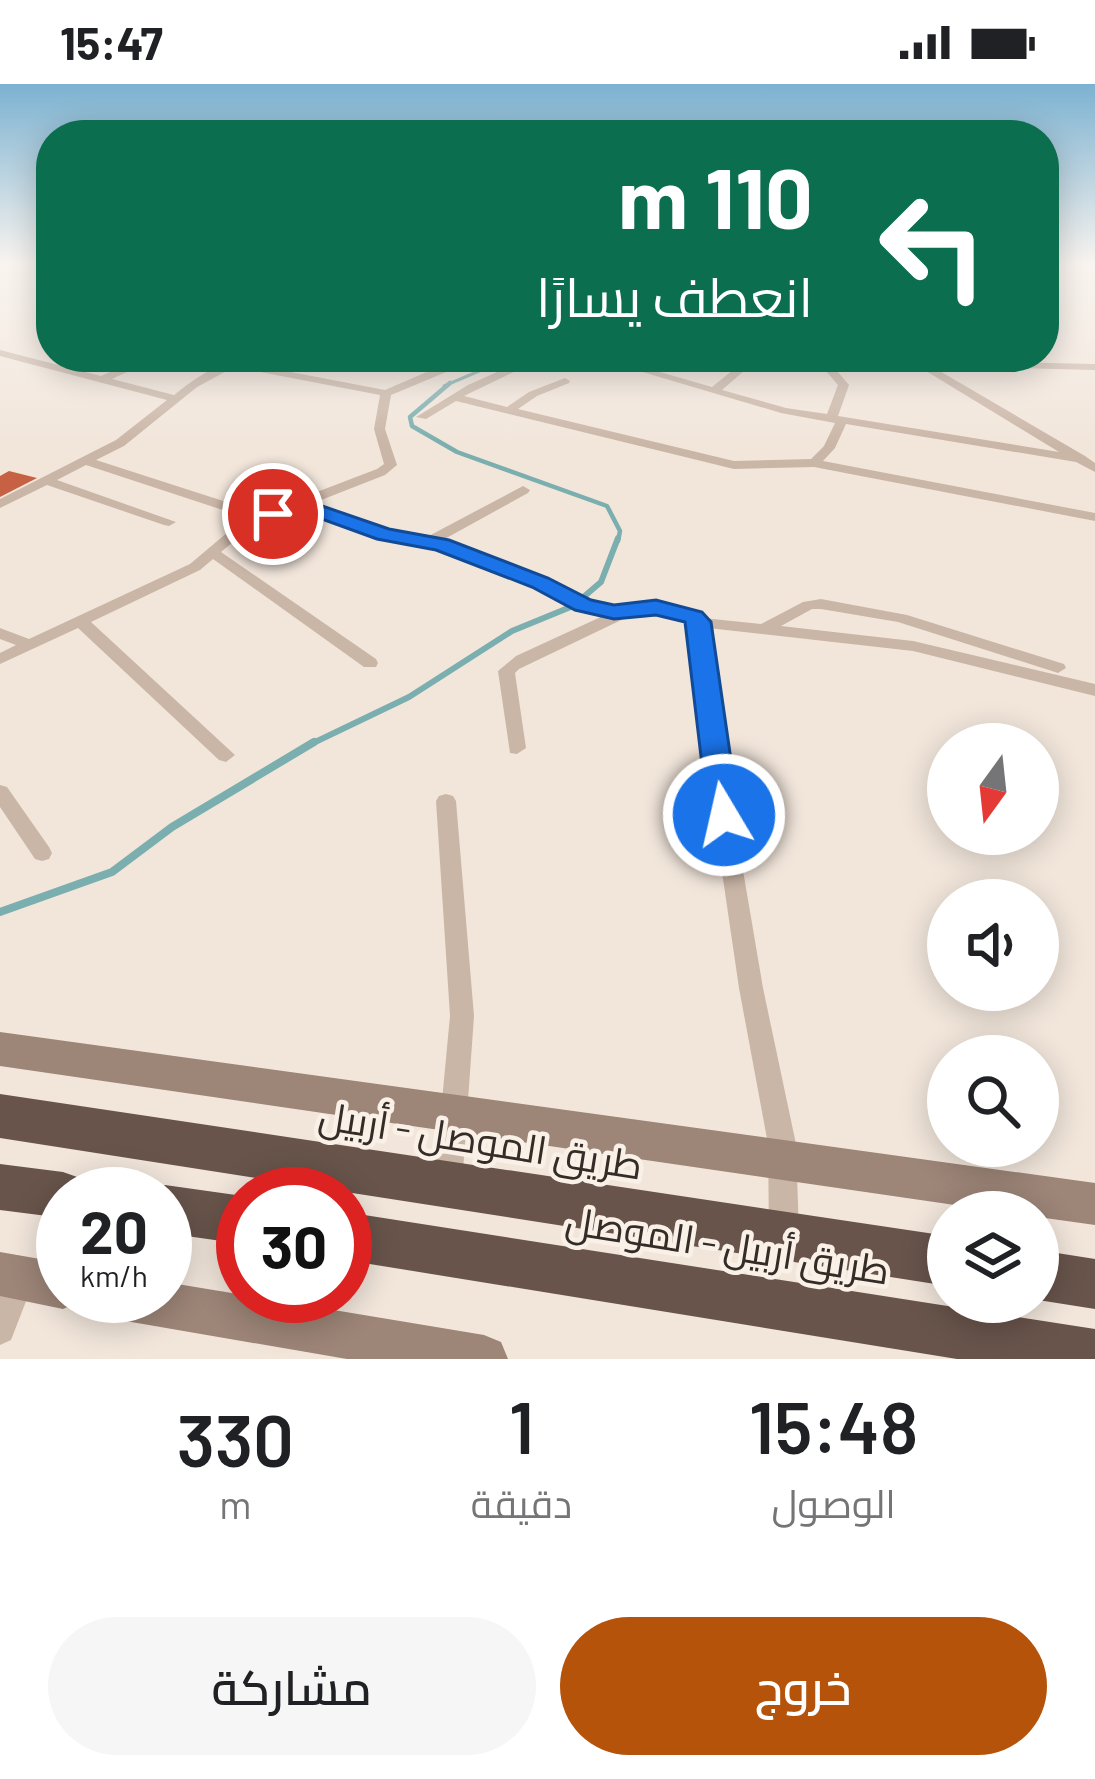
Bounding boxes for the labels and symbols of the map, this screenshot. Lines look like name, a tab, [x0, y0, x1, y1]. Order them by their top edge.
pin	[222, 463, 324, 565]
north arrow	[927, 723, 1059, 855]
position arrow	[661, 752, 787, 878]
street label: طريق الموصل - أربيل	[315, 1090, 646, 1190]
speed limit sign: 30	[216, 1167, 372, 1323]
street label: طريق أربيل - الموصل	[562, 1195, 893, 1295]

